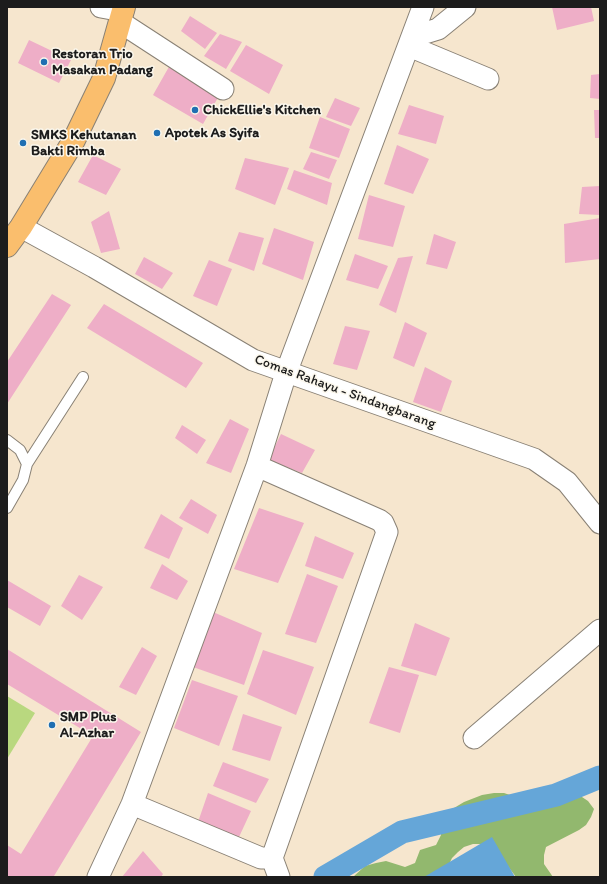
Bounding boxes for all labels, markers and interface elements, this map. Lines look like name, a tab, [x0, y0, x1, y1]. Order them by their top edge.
place label: Restoran Trio Masakan Padang	[52, 46, 153, 78]
marker: Restoran Trio Masakan Padang	[39, 57, 49, 67]
place label: ChickEllie's Kitchen	[203, 102, 321, 118]
marker: ChickEllie's Kitchen	[190, 105, 200, 115]
place label: Apotek As Syifa	[165, 125, 259, 141]
place label: SMKS Kehutanan Bakti Rimba	[31, 127, 136, 160]
marker: Apotek As Syifa	[152, 128, 162, 138]
marker: SMKS Kehutanan Bakti Rimba	[18, 138, 28, 148]
street label: Comas Rahayu - Sindangbarang	[252, 351, 438, 433]
place label: SMP Plus Al-Azhar	[60, 709, 116, 742]
marker: SMP Plus Al-Azhar	[47, 720, 57, 730]

